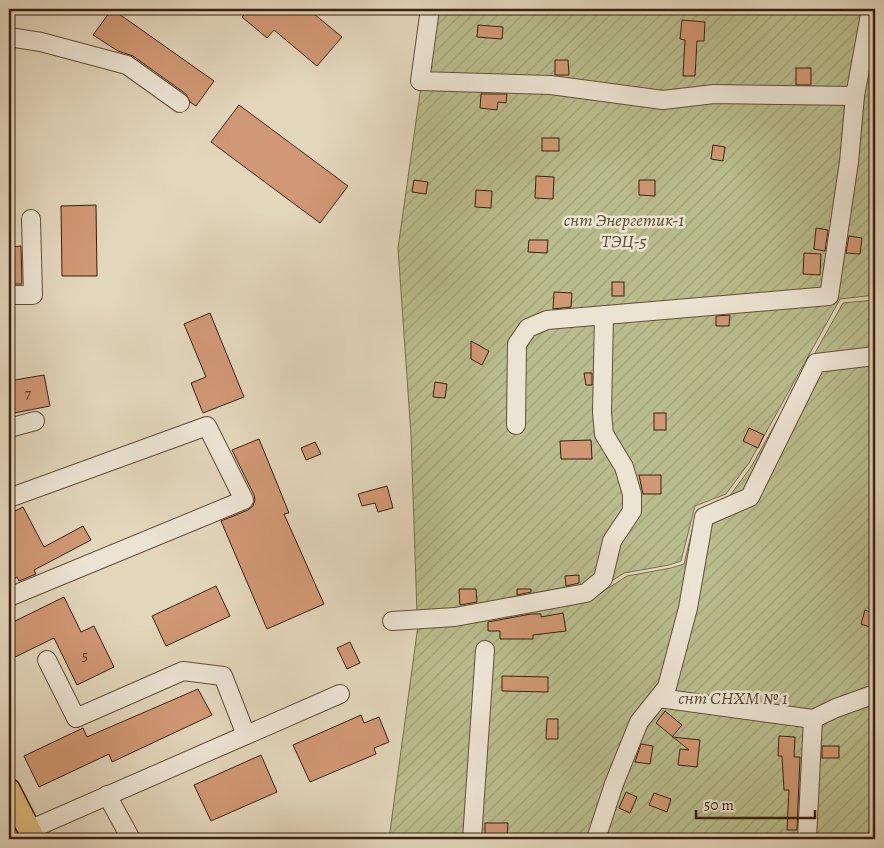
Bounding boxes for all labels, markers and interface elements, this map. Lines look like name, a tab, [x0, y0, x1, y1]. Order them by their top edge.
park label: снт Энергетик-1 ТЭЦ-5	[564, 208, 684, 253]
house number: 7	[25, 384, 32, 404]
house number: 5	[82, 646, 88, 666]
park label: снт СНХМ № 1	[678, 686, 788, 710]
scale bar	[696, 788, 815, 820]
text: 50 m	[704, 795, 734, 815]

